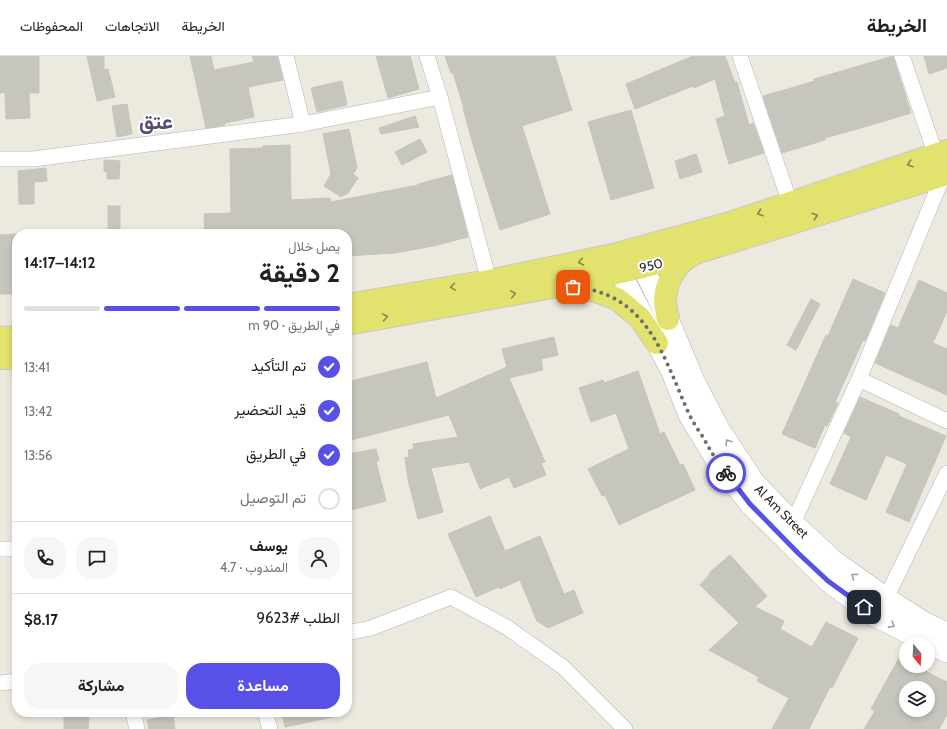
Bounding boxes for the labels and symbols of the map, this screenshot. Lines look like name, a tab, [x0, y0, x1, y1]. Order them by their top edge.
district label: عتق	[139, 109, 173, 134]
one-way arrow	[907, 159, 914, 167]
one-way arrow	[757, 208, 764, 216]
one-way arrow	[811, 212, 818, 220]
street label: 950	[638, 254, 664, 276]
one-way arrow	[578, 257, 584, 266]
pin	[556, 270, 590, 304]
one-way arrow	[450, 283, 456, 291]
one-way arrow	[510, 290, 516, 299]
one-way arrow	[382, 314, 388, 322]
one-way arrow	[725, 439, 732, 446]
courier	[706, 453, 746, 493]
street label: Al Am Street	[752, 481, 813, 542]
one-way arrow	[852, 574, 859, 581]
pin	[847, 590, 881, 624]
one-way arrow	[888, 620, 896, 628]
north arrow	[899, 637, 935, 673]

